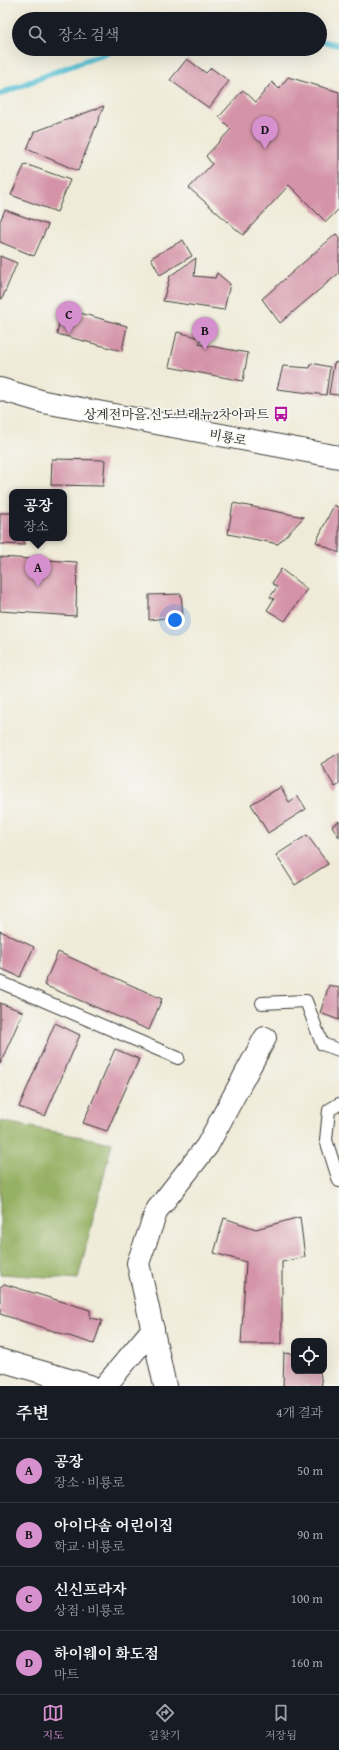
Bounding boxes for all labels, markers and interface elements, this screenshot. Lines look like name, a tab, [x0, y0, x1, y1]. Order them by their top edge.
search box	[12, 12, 327, 56]
icon: search	[26, 23, 48, 45]
text: 장소 검색	[58, 24, 119, 45]
pin: D	[252, 116, 278, 149]
pin: C	[56, 301, 82, 334]
pin: B	[192, 317, 218, 350]
place label: 상계전마을.신도브래뉴2차아파트	[84, 405, 269, 424]
bus stop icon: 상계전마을.신도브래뉴2차아파트	[272, 405, 290, 423]
street label: 비룡로	[208, 425, 249, 450]
popup	[9, 489, 67, 541]
text: 공장	[24, 495, 52, 516]
text: 장소	[24, 517, 49, 536]
pin: A	[25, 554, 51, 587]
your location	[165, 610, 185, 630]
map controls	[291, 1338, 327, 1374]
button: locate	[291, 1338, 327, 1374]
text: 주변	[16, 1400, 49, 1425]
text: 4개 결과	[276, 1403, 323, 1422]
text: 공장	[54, 1451, 83, 1472]
text: A	[25, 1461, 33, 1480]
text: 50 m	[297, 1461, 323, 1480]
text: 장소 · 비룡로	[54, 1473, 125, 1492]
text: 아이다솜 어린이집	[54, 1515, 173, 1536]
text: B	[25, 1525, 33, 1544]
text: 90 m	[297, 1525, 323, 1544]
text: 학교 · 비룡로	[54, 1537, 125, 1556]
text: 신신프라자	[54, 1579, 126, 1600]
text: C	[25, 1589, 33, 1608]
text: 100 m	[291, 1589, 323, 1608]
text: 상점 · 비룡로	[54, 1601, 125, 1620]
text: 하이웨이 화도점	[54, 1643, 159, 1664]
text: D	[25, 1653, 33, 1672]
text: 160 m	[291, 1653, 323, 1672]
text: 마트	[54, 1665, 79, 1684]
tab: 지도	[42, 1702, 64, 1743]
tab: 길찾기	[149, 1702, 181, 1743]
tab: 저장됨	[265, 1702, 297, 1743]

